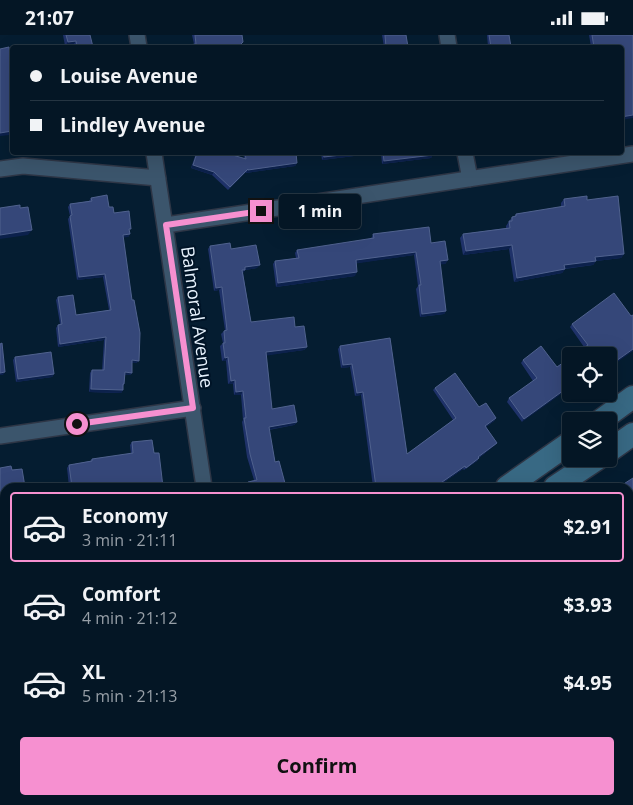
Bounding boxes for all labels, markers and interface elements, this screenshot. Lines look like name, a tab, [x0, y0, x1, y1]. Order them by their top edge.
text: 21:07	[25, 5, 74, 31]
text: Louise Avenue	[60, 63, 198, 89]
text: Lindley Avenue	[60, 112, 205, 138]
callout: 1 min	[278, 193, 361, 229]
route end	[250, 200, 272, 222]
text: 1 min	[298, 200, 342, 222]
street label: Balmoral Avenue	[176, 245, 220, 389]
map controls	[562, 347, 617, 467]
button: locate	[562, 347, 617, 402]
button: layers	[562, 412, 617, 467]
route start	[66, 413, 88, 435]
text: Economy	[82, 503, 168, 529]
icon: car	[22, 505, 67, 550]
text: $2.91	[563, 514, 612, 540]
text: 3 min · 21:11	[82, 529, 177, 551]
text: Comfort	[82, 581, 161, 607]
icon: car	[22, 583, 67, 628]
text: $3.93	[563, 592, 612, 618]
text: 4 min · 21:12	[82, 607, 177, 629]
text: XL	[82, 659, 105, 685]
icon: car	[22, 661, 67, 706]
text: $4.95	[563, 670, 612, 696]
text: 5 min · 21:13	[82, 685, 177, 707]
button: Confirm	[20, 737, 614, 795]

